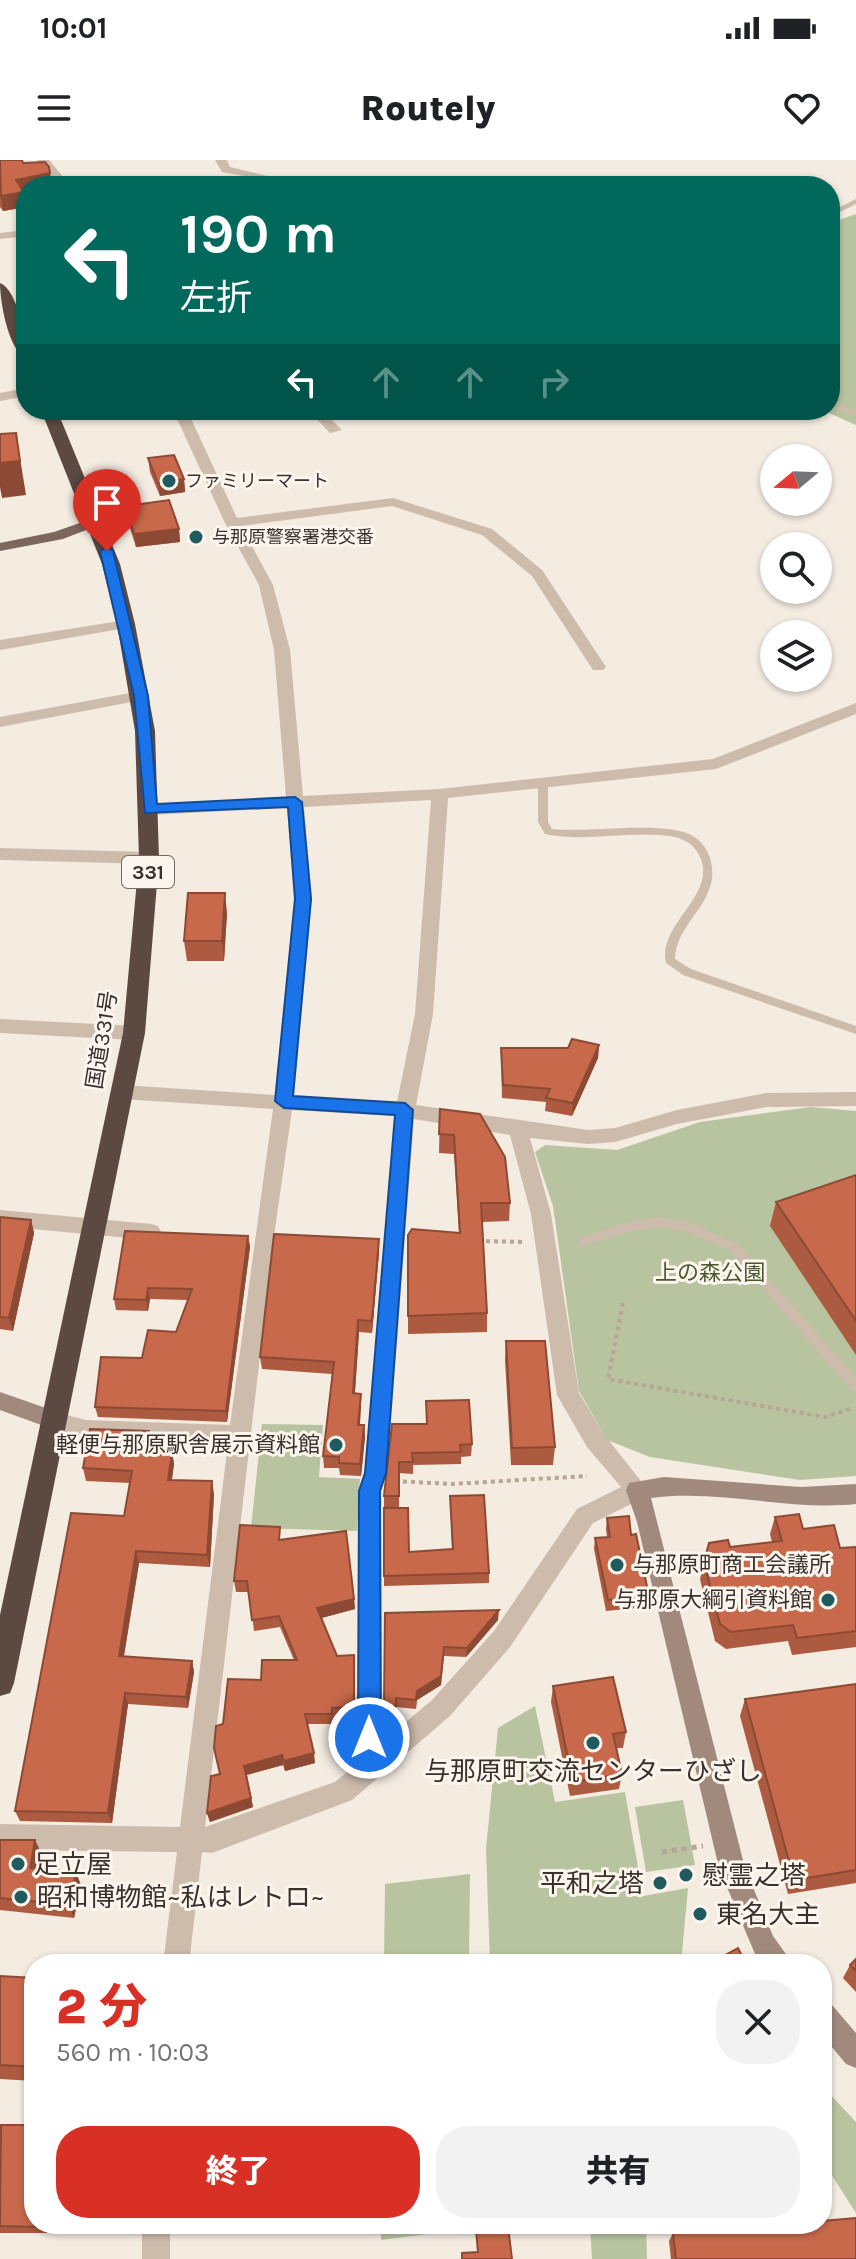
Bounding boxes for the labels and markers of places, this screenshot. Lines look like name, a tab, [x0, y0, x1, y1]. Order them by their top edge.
pin	[73, 469, 141, 551]
place label: ファミリーマート	[185, 470, 329, 492]
marker: ファミリーマート	[160, 472, 178, 490]
place label: 与那原警察署港交番	[212, 526, 374, 548]
marker: 与那原警察署港交番	[187, 528, 205, 546]
place label: 軽便与那原駅舎展示資料館	[56, 1432, 320, 1458]
marker: 軽便与那原駅舎展示資料館	[327, 1436, 345, 1454]
place label: 与那原町商工会議所	[633, 1552, 831, 1578]
marker: 与那原町商工会議所	[608, 1556, 626, 1574]
place label: 与那原大綱引資料館	[614, 1587, 812, 1613]
marker: 与那原大綱引資料館	[819, 1591, 837, 1609]
marker: 与那原町交流センターひざし	[584, 1734, 602, 1752]
place label: 与那原町交流センターひざし	[424, 1756, 762, 1787]
place label: 足立屋	[34, 1849, 112, 1880]
marker: 足立屋	[9, 1855, 27, 1873]
place label: 慰霊之塔	[702, 1860, 806, 1891]
marker: 慰霊之塔	[677, 1866, 695, 1884]
place label: 平和之塔	[540, 1868, 644, 1899]
marker: 平和之塔	[651, 1874, 669, 1892]
place label: 昭和博物館~私はレトロ~	[37, 1882, 324, 1913]
marker: 昭和博物館~私はレトロ~	[12, 1888, 30, 1906]
place label: 東名大主	[716, 1899, 820, 1930]
marker: 東名大主	[691, 1905, 709, 1923]

